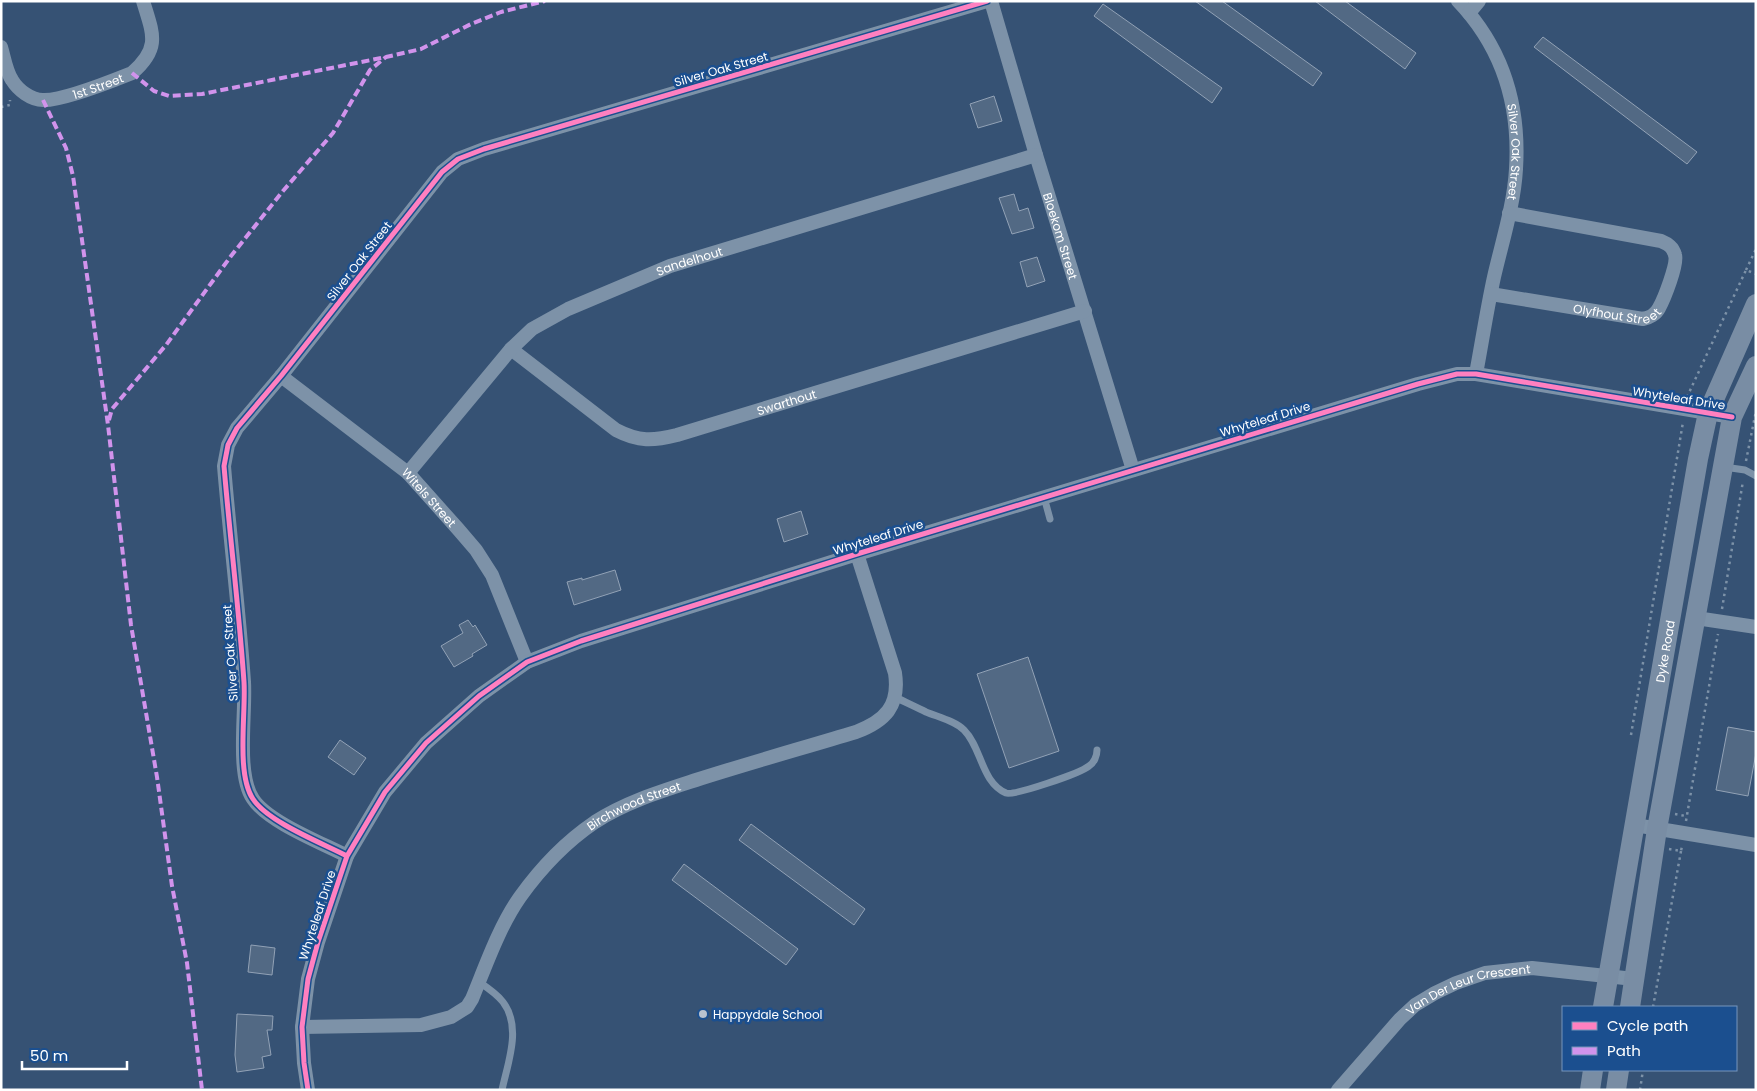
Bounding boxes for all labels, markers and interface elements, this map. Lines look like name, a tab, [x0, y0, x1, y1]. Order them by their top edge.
street label: Silver Oak Street	[672, 47, 770, 91]
street label: 1st Street	[70, 69, 126, 103]
street label: Silver Oak Street	[1504, 102, 1525, 202]
street label: Bloekom Street	[1040, 190, 1082, 281]
street label: Silver Oak Street	[322, 218, 396, 304]
street label: Sandelhout	[653, 242, 724, 279]
street label: Olyfhout Street	[1572, 299, 1665, 328]
street label: Whyteleaf Drive	[1631, 382, 1727, 414]
street label: Swarthout	[755, 385, 818, 419]
street label: Whyteleaf Drive	[1218, 397, 1312, 441]
street label: Witels Street	[398, 464, 460, 530]
street label: Whyteleaf Drive	[831, 515, 925, 559]
street label: Silver Oak Street	[218, 604, 242, 702]
street label: Dyke Road	[1651, 619, 1678, 684]
street label: Birchwood Street	[583, 777, 683, 834]
street label: Whyteleaf Drive	[294, 868, 340, 962]
street label: Van Der Leur Crescent	[1402, 960, 1531, 1018]
place label: Happydale School	[713, 1006, 823, 1023]
legend	[1562, 1006, 1737, 1071]
marker: Happydale School	[697, 1008, 709, 1020]
text: Cycle path	[1607, 1015, 1688, 1036]
scale bar	[22, 1038, 128, 1070]
text: Path	[1607, 1040, 1641, 1061]
text: 50 m	[30, 1045, 68, 1066]

